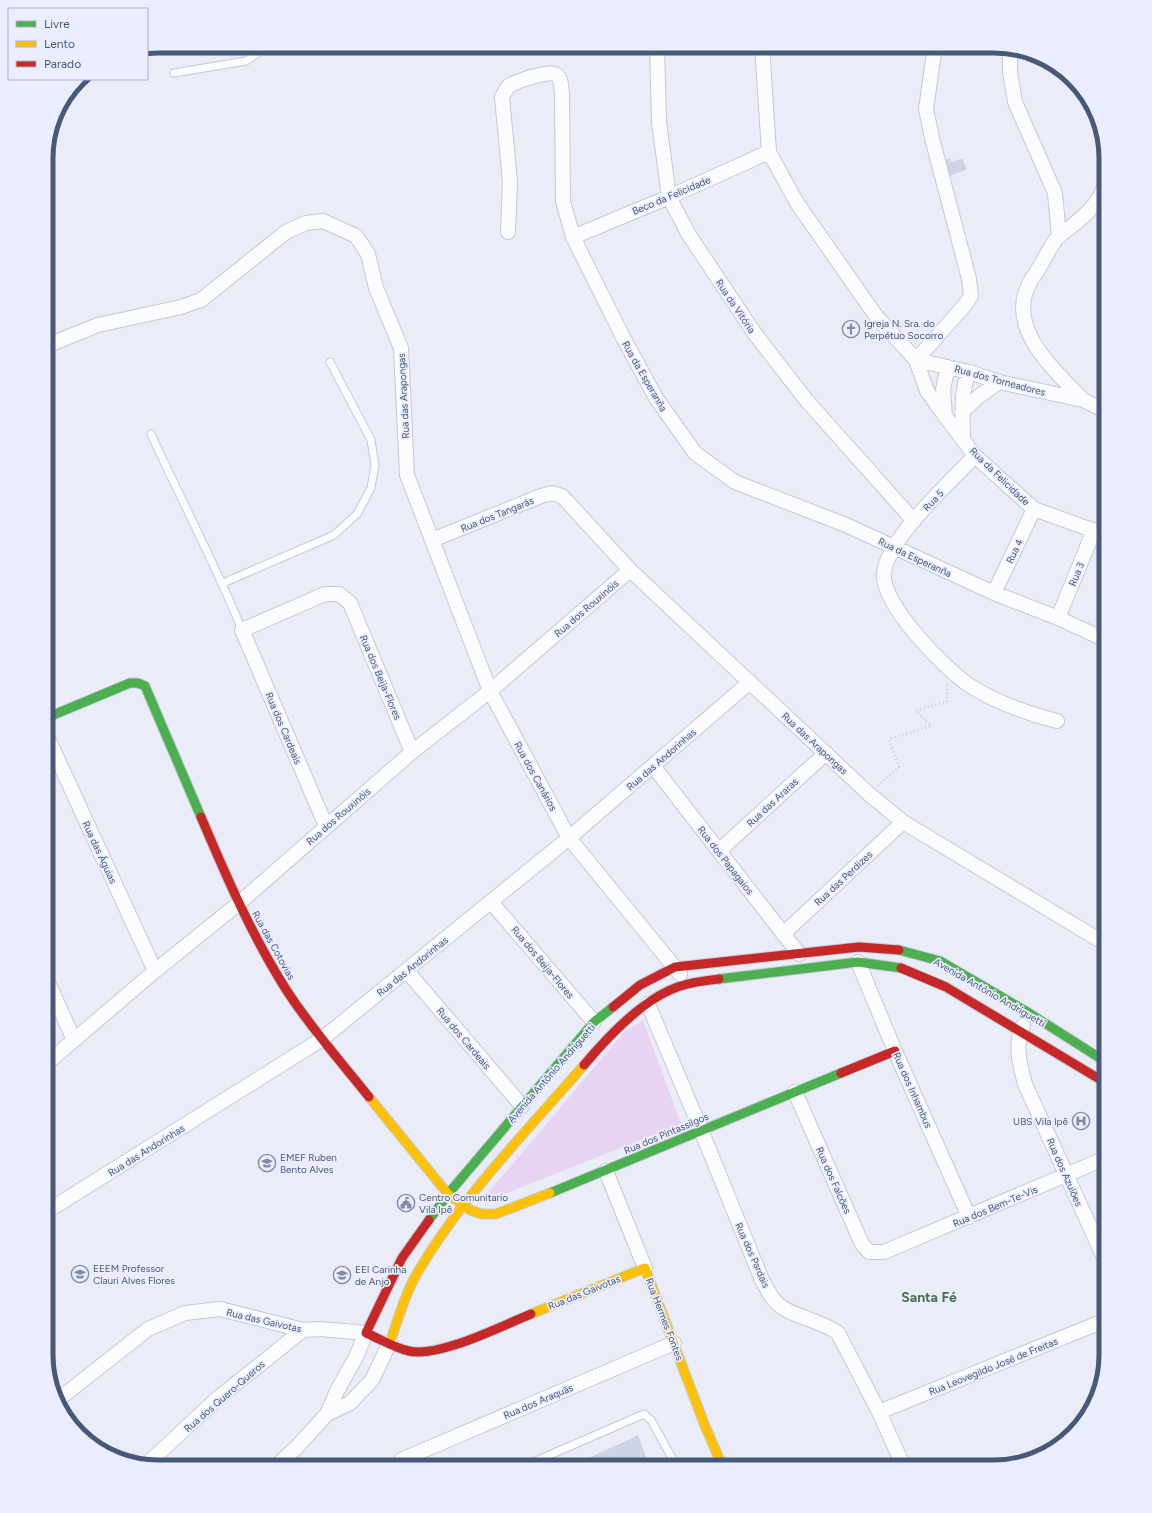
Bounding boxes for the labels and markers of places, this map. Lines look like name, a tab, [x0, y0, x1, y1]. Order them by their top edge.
place label: Igreja N. Sra. do Perpétuo Socorro	[864, 317, 943, 342]
church icon: Igreja N. Sra. do Perpétuo Socorro	[841, 319, 861, 339]
hospital icon: UBS Vila Ipê	[1071, 1111, 1091, 1131]
place label: UBS Vila Ipê	[1013, 1115, 1069, 1128]
place label: EMEF Ruben Bento Alves	[280, 1151, 337, 1176]
school or university icon: EMEF Ruben Bento Alves	[257, 1153, 277, 1173]
place label: Centro Comunitario Vila Ipê	[419, 1191, 508, 1216]
public building icon: Centro Comunitario Vila Ipê	[396, 1193, 416, 1213]
place label: EEEM Professor Clauri Alves Flores	[93, 1262, 175, 1287]
place label: EEI Carinha de Anjo	[355, 1263, 406, 1288]
school or university icon: EEEM Professor Clauri Alves Flores	[70, 1264, 90, 1284]
school or university icon: EEI Carinha de Anjo	[332, 1265, 352, 1285]

